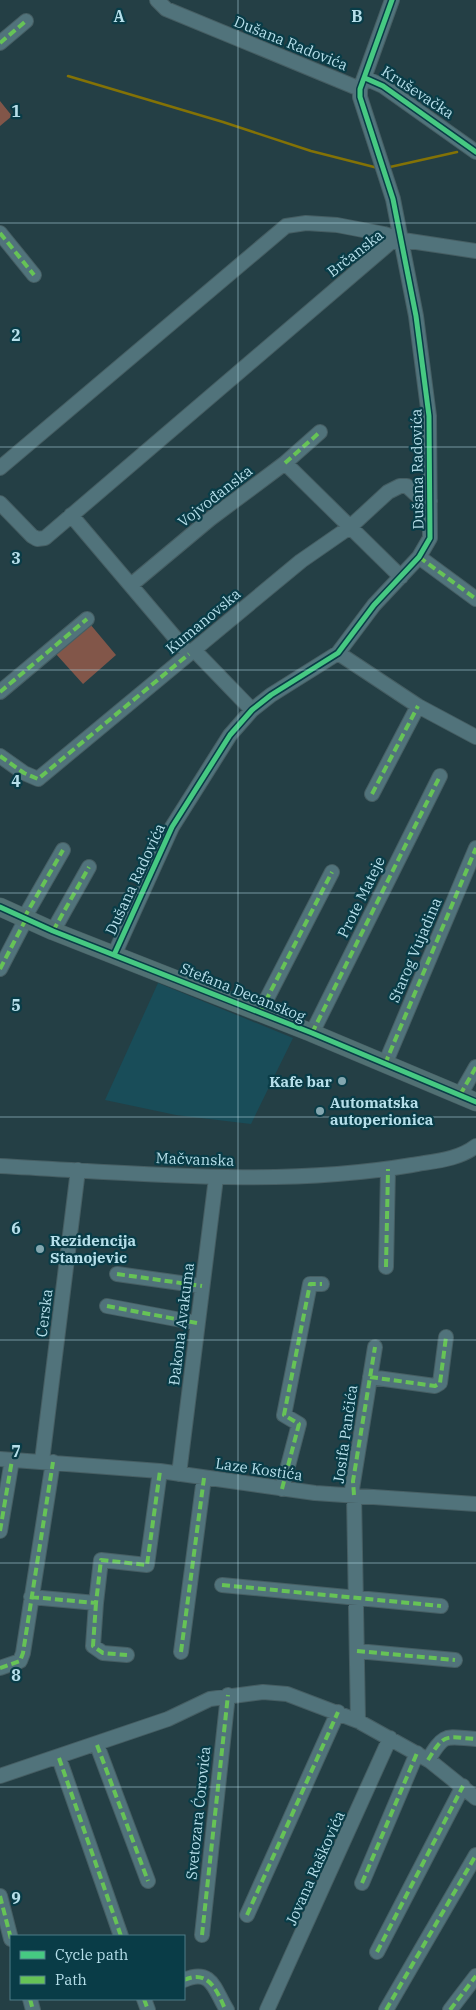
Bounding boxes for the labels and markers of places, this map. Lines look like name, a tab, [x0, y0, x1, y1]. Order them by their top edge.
place label: Kafe bar	[269, 1072, 333, 1091]
marker: Kafe bar	[336, 1075, 348, 1087]
place label: Automatska autoperionica	[330, 1093, 434, 1129]
marker: Automatska autoperionica	[314, 1105, 326, 1117]
place label: Rezidencija Stanojevic	[50, 1231, 137, 1267]
marker: Rezidencija Stanojevic	[34, 1243, 46, 1255]

